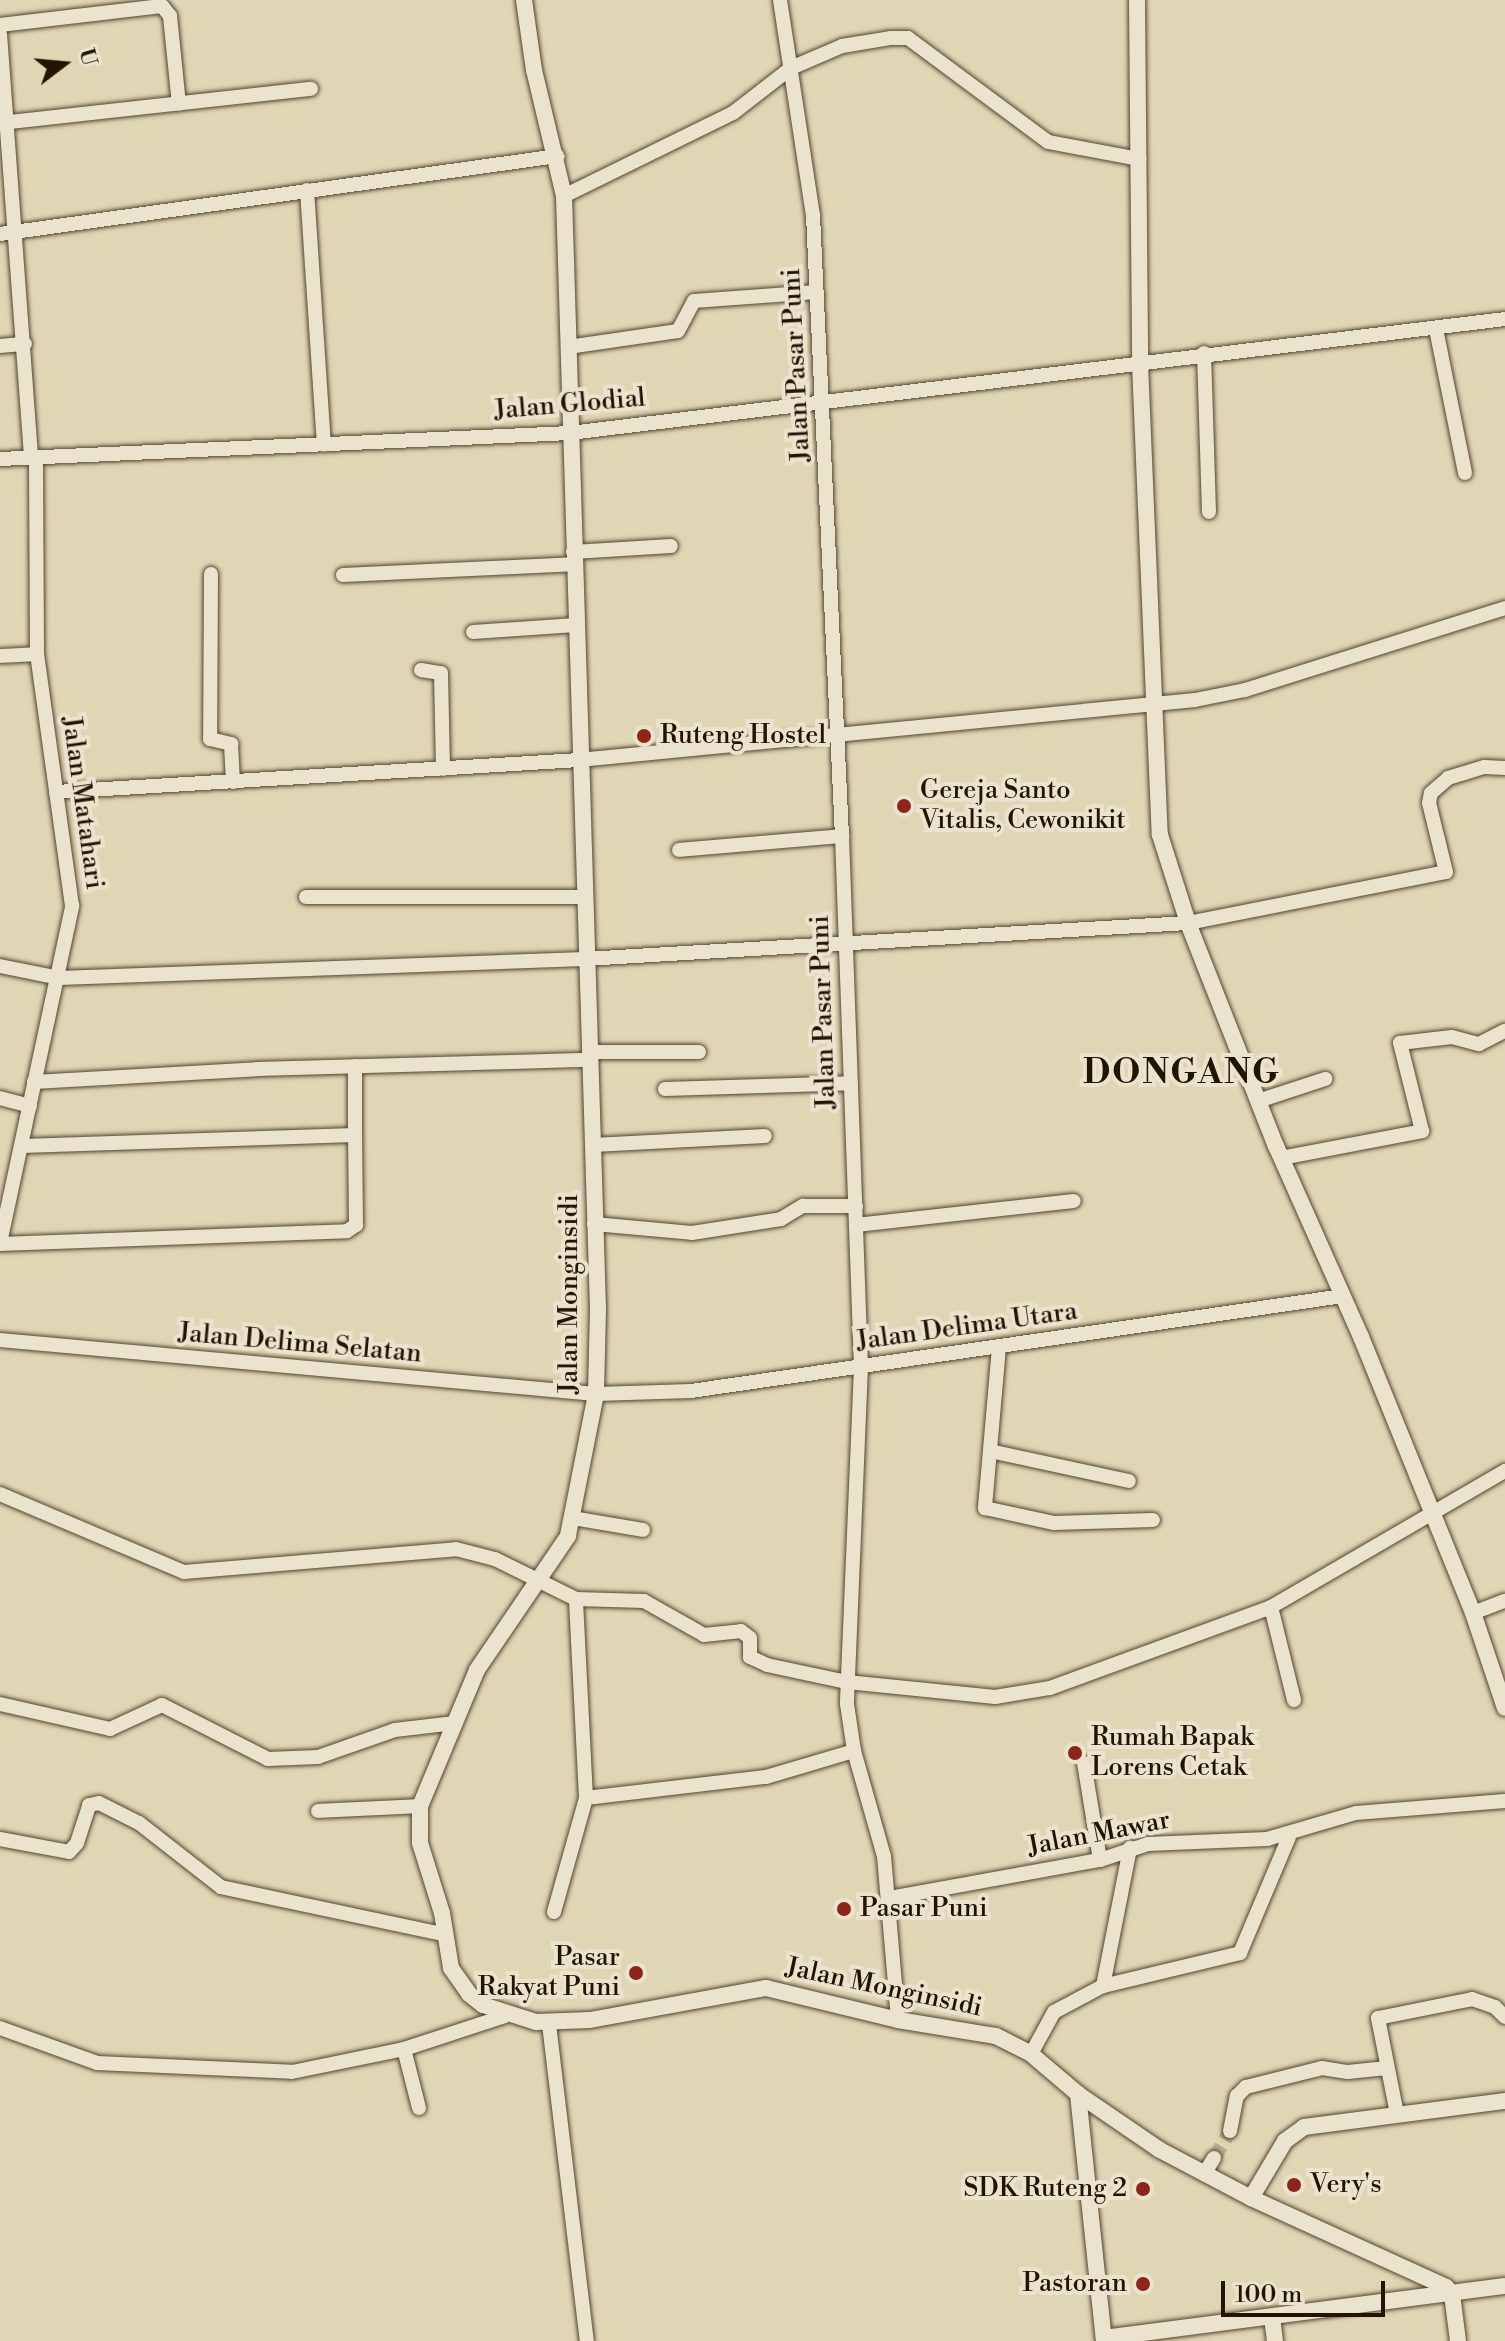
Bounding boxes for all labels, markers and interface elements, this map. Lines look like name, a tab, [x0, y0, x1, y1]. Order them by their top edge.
north arrow	[24, 24, 104, 104]
text: U	[72, 45, 103, 69]
street label: Jalan Pasar Puni	[776, 268, 818, 462]
street label: Jalan Glodial	[493, 383, 647, 427]
street label: Jalan Matahari	[54, 715, 110, 891]
place label: Ruteng Hostel	[660, 720, 826, 752]
marker: Ruteng Hostel	[635, 727, 653, 745]
place label: Gereja Santo Vitalis, Cewonikit	[920, 775, 1126, 836]
marker: Gereja Santo Vitalis, Cewonikit	[895, 797, 913, 815]
street label: Jalan Pasar Puni	[805, 915, 843, 1109]
district label: DONGANG	[1083, 1054, 1281, 1094]
street label: Jalan Monginsidi	[554, 1194, 586, 1394]
street label: Jalan Delima Utara	[855, 1296, 1079, 1358]
street label: Jalan Delima Selatan	[177, 1318, 423, 1370]
place label: Rumah Bapak Lorens Cetak	[1091, 1722, 1254, 1784]
marker: Rumah Bapak Lorens Cetak	[1066, 1744, 1084, 1762]
street label: Jalan Mawar	[1025, 1805, 1173, 1863]
place label: Pasar Puni	[860, 1893, 988, 1925]
marker: Pasar Puni	[835, 1900, 853, 1918]
place label: Pasar Rakyat Puni	[478, 1942, 620, 2004]
street label: Jalan Monginsidi	[783, 1952, 985, 2024]
marker: Pasar Rakyat Puni	[627, 1964, 645, 1982]
place label: Very's	[1310, 2169, 1382, 2201]
place label: SDK Ruteng 2	[964, 2173, 1127, 2205]
marker: Very's	[1285, 2176, 1303, 2194]
marker: SDK Ruteng 2	[1134, 2180, 1152, 2198]
scale bar	[1225, 2265, 1389, 2315]
place label: Pastoran	[1023, 2268, 1127, 2300]
marker: Pastoran	[1134, 2275, 1152, 2293]
text: 100 m	[1235, 2280, 1302, 2310]

